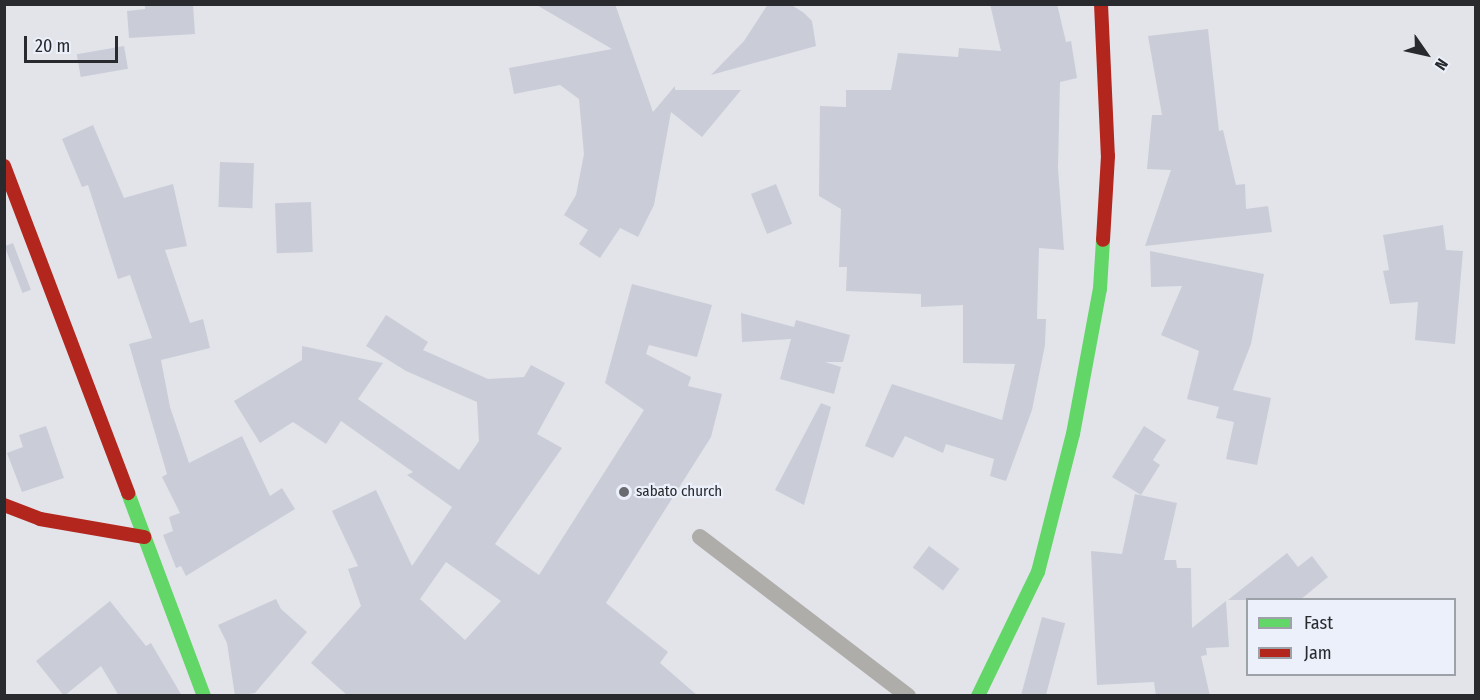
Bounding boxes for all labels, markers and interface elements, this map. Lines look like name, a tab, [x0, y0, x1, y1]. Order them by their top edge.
scale bar	[27, 24, 122, 62]
north arrow	[1396, 24, 1456, 84]
text: 20 m	[35, 35, 70, 57]
text: N	[1431, 55, 1452, 74]
place label: sabato church	[636, 483, 722, 501]
marker: sabato church	[617, 485, 631, 499]
legend	[1246, 598, 1456, 676]
text: Fast	[1304, 612, 1333, 634]
text: Jam	[1304, 642, 1332, 664]

